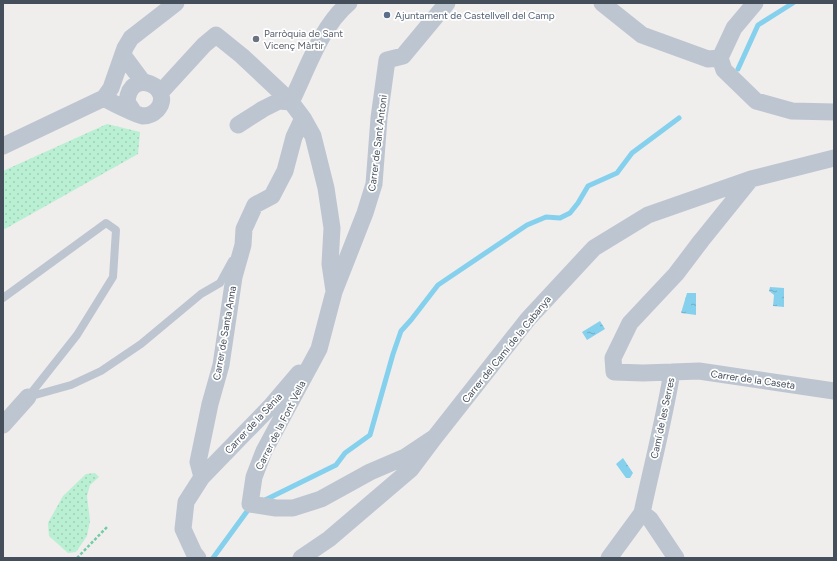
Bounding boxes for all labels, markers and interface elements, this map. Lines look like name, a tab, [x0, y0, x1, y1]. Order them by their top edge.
place label: Ajuntament de Castellvell del Camp	[395, 9, 555, 22]
marker: Ajuntament de Castellvell del Camp	[382, 10, 392, 20]
place label: Parròquia de Sant Vicenç Màrtir	[264, 27, 343, 52]
marker: Parròquia de Sant Vicenç Màrtir	[251, 34, 261, 44]
street label: Carrer de Sant Antoni	[365, 94, 390, 192]
street label: Carrer de Santa Anna	[210, 285, 239, 381]
street label: Carrer del Camí de la Cabanya	[459, 293, 554, 406]
street label: Carrer de la Caseta	[710, 367, 796, 392]
street label: Camí de les Serres	[648, 376, 678, 460]
street label: Carrer de la Font Vella	[252, 378, 309, 472]
street label: Carrer de la Sènia	[222, 390, 285, 457]

